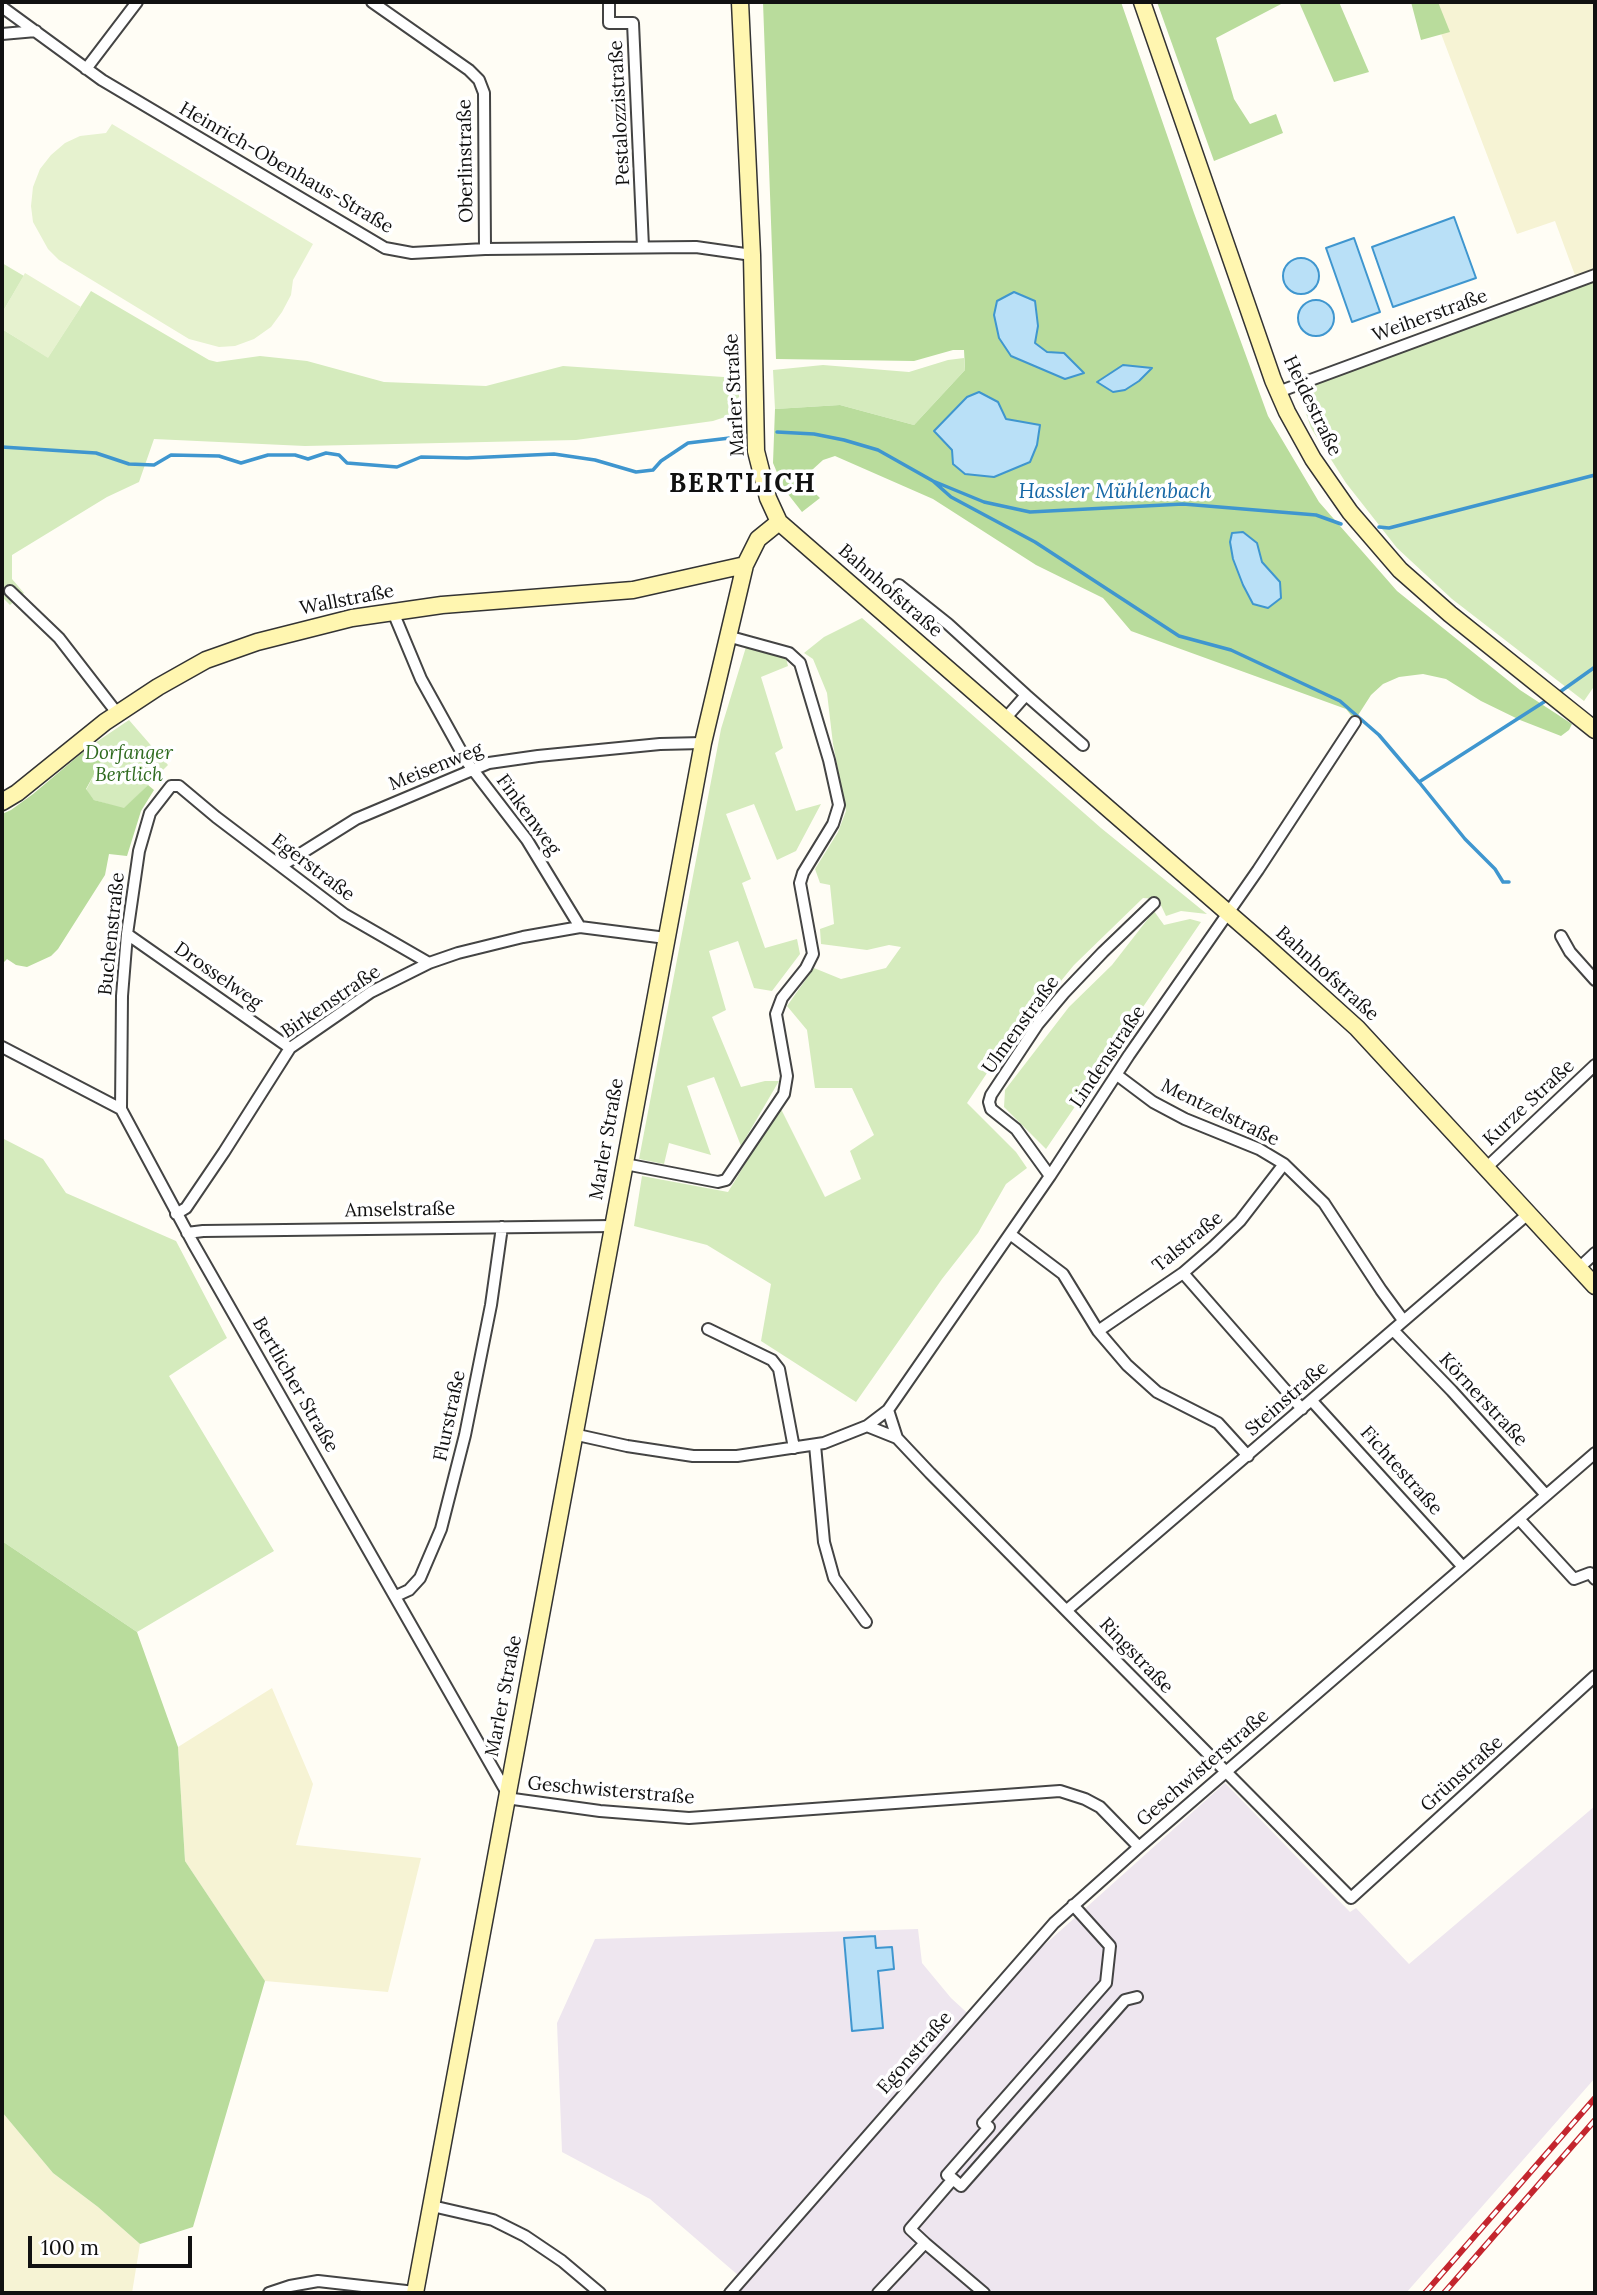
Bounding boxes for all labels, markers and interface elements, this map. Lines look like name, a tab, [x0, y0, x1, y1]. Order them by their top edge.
street label: Pestalozzistraße	[605, 40, 635, 186]
street label: Heinrich-Obenhaus-Straße	[175, 97, 397, 239]
street label: Oberlinstraße	[454, 99, 478, 223]
street label: Weiherstraße	[1369, 285, 1491, 347]
street label: Marler Straße	[720, 333, 750, 457]
street label: Heidestraße	[1278, 352, 1346, 460]
district label: BERTLICH	[670, 469, 816, 501]
water label: Hassler Mühlenbach	[1018, 479, 1212, 505]
street label: Bahnhofstraße	[833, 540, 947, 642]
street label: Wallstraße	[298, 580, 396, 620]
street label: Meisenweg	[386, 738, 486, 796]
park label: Dorfanger Bertlich	[85, 743, 173, 787]
street label: Finkenweg	[491, 770, 565, 860]
street label: Egerstraße	[267, 829, 359, 907]
street label: Buchenstraße	[94, 871, 130, 997]
street label: Bahnhofstraße	[1271, 922, 1383, 1026]
street label: Drosselweg	[170, 937, 266, 1015]
street label: Birkenstraße	[277, 961, 385, 1043]
street label: Ulmenstraße	[978, 972, 1064, 1078]
street label: Lindenstraße	[1065, 1002, 1151, 1112]
street label: Kurze Straße	[1479, 1055, 1579, 1151]
street label: Mentzelstraße	[1157, 1075, 1283, 1151]
street label: Marler Straße	[585, 1076, 629, 1202]
street label: Amselstraße	[345, 1198, 455, 1222]
street label: Talstraße	[1148, 1207, 1228, 1277]
street label: Bertlicher Straße	[247, 1313, 343, 1457]
street label: Körnerstraße	[1434, 1349, 1532, 1451]
street label: Steinstraße	[1241, 1357, 1333, 1441]
street label: Flurstraße	[429, 1368, 471, 1464]
street label: Fichtestraße	[1355, 1422, 1447, 1520]
street label: Ringstraße	[1094, 1613, 1178, 1699]
street label: Marler Straße	[481, 1633, 527, 1759]
street label: Geschwisterstraße	[1132, 1704, 1274, 1832]
street label: Grünstraße	[1416, 1731, 1508, 1817]
street label: Geschwisterstraße	[527, 1772, 695, 1810]
street label: Egonstraße	[873, 2007, 957, 2099]
scale bar	[32, 2222, 196, 2266]
text: 100 m	[41, 2234, 99, 2261]

